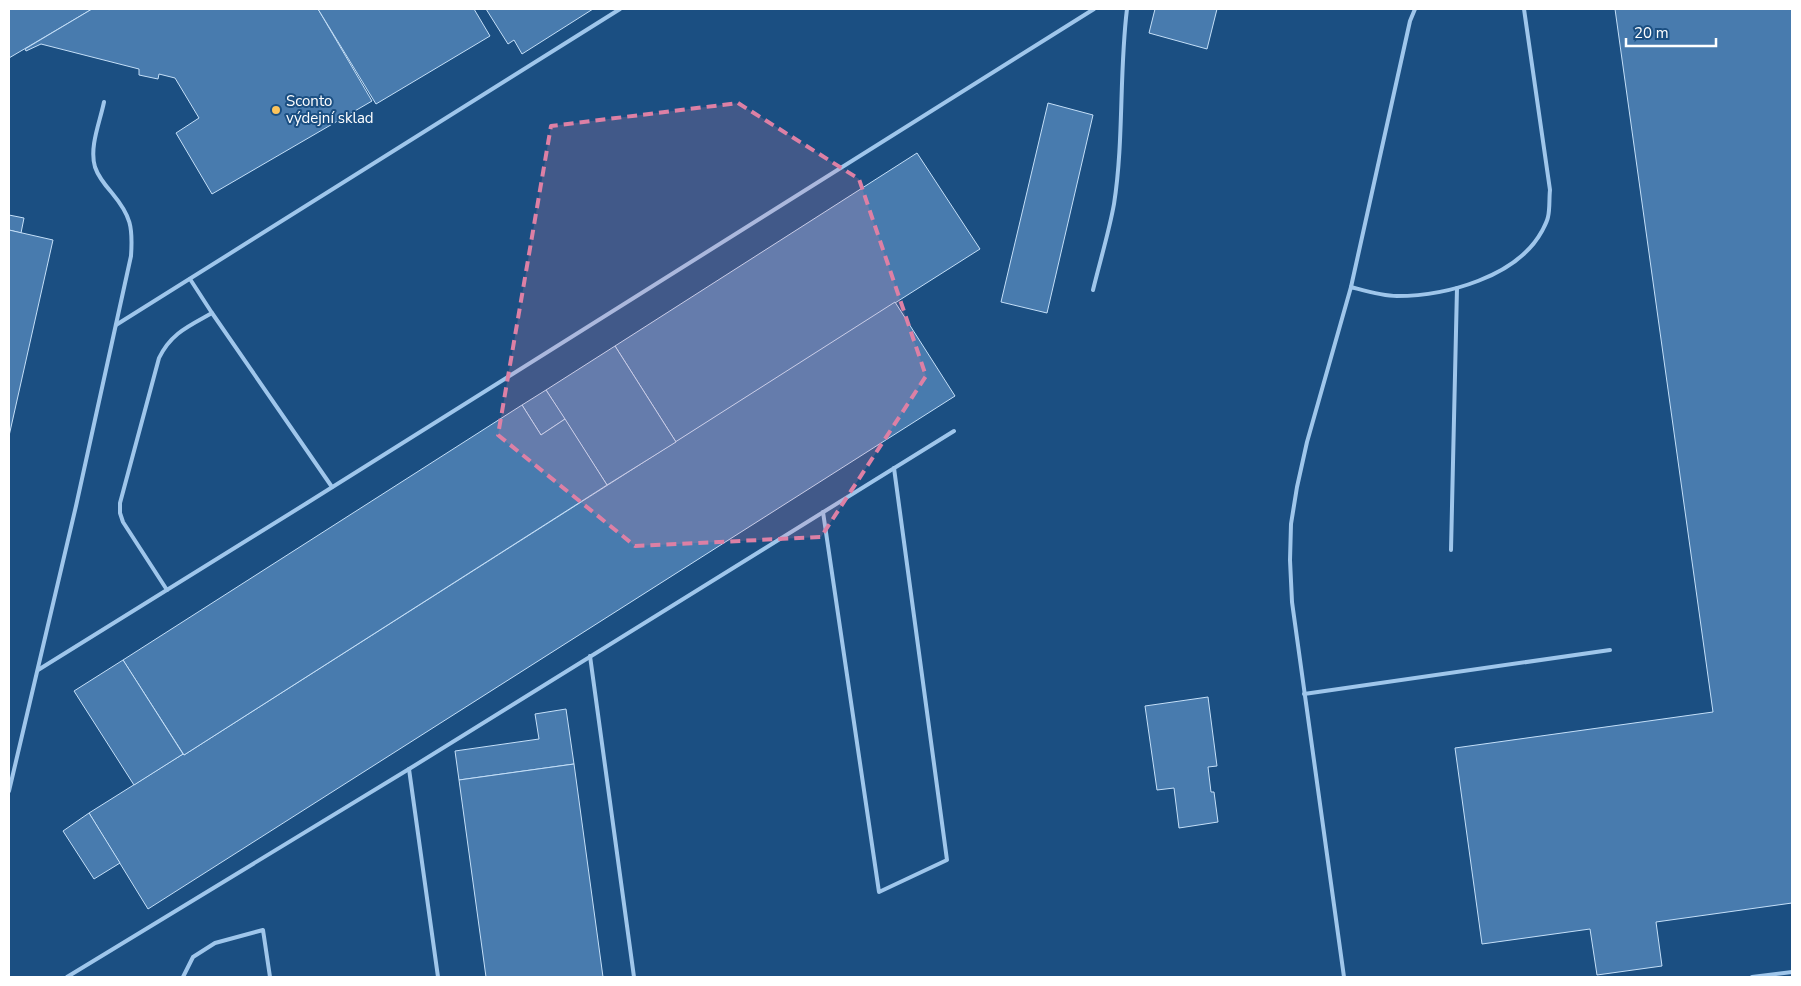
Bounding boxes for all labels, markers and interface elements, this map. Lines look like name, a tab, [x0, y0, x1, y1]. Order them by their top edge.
scale bar	[1626, 15, 1716, 47]
text: 20 m	[1634, 23, 1669, 43]
place label: Sconto výdejní sklad	[286, 91, 374, 128]
marker: Sconto výdejní sklad	[270, 104, 282, 116]

